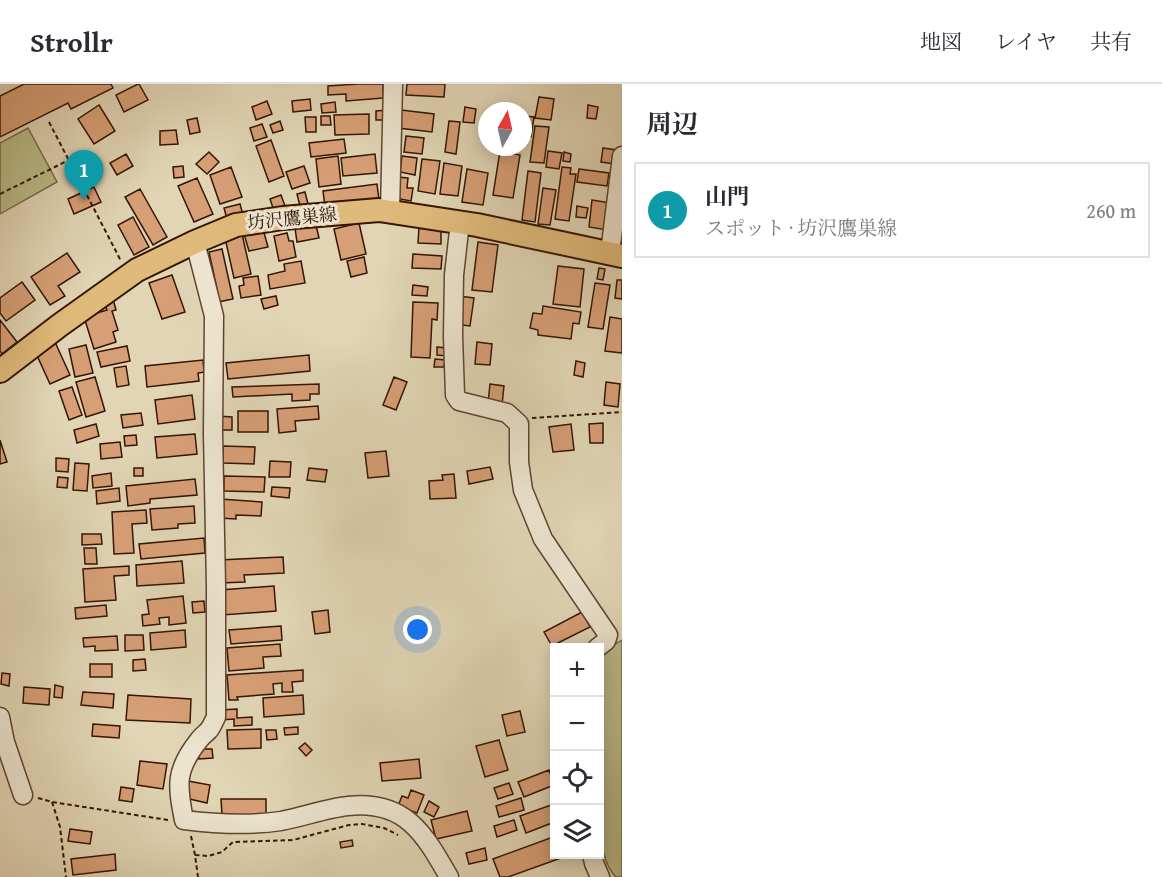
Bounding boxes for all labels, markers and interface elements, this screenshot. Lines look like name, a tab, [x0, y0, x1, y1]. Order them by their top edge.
text: Strollr	[30, 21, 113, 62]
text: 地図	[920, 26, 962, 57]
text: レイヤ	[995, 26, 1057, 57]
text: 共有	[1090, 26, 1132, 57]
north arrow	[478, 102, 532, 156]
text: 周辺	[646, 104, 698, 143]
pin: 1	[64, 150, 104, 200]
text: 山門	[705, 180, 749, 212]
text: 1	[662, 196, 673, 225]
text: 260 m	[1086, 196, 1136, 225]
street label: 坊沢鷹巣線	[246, 200, 338, 236]
text: スポット · 坊沢鷹巣線	[705, 213, 897, 242]
your location	[403, 615, 432, 644]
map controls	[550, 643, 604, 859]
button: +	[550, 643, 604, 697]
button: −	[550, 697, 604, 751]
button: locate	[550, 751, 604, 805]
button: layers	[550, 805, 604, 859]

